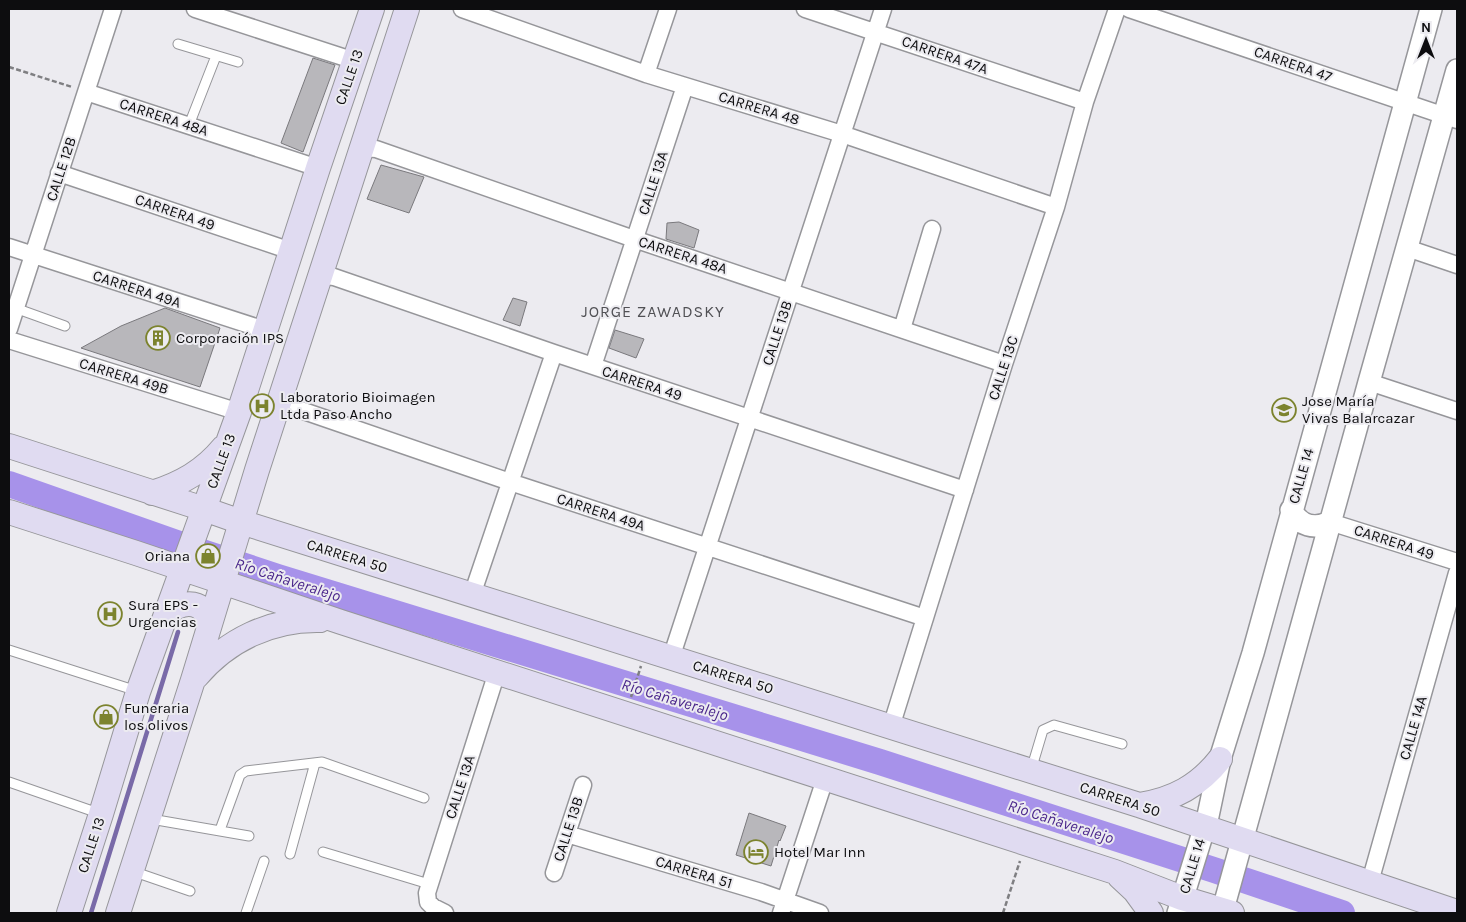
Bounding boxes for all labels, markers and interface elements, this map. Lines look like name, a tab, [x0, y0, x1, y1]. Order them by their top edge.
north arrow	[1401, 15, 1451, 65]
text: N	[1421, 19, 1431, 36]
street label: CARRERA 47A	[900, 32, 991, 78]
street label: CARRERA 47	[1252, 42, 1334, 86]
street label: CALLE 13	[331, 47, 367, 107]
street label: CARRERA 48	[716, 87, 802, 129]
street label: CARRERA 48A	[117, 94, 211, 140]
street label: CALLE 12B	[42, 134, 80, 204]
street label: CALLE 13A	[634, 148, 672, 217]
street label: CARRERA 49	[133, 190, 217, 234]
street label: CARRERA 48A	[636, 232, 730, 278]
street label: CARRERA 49A	[91, 266, 184, 312]
street label: CALLE 13B	[758, 298, 796, 368]
district label: JORGE ZAWADSKY	[581, 302, 725, 321]
building icon: Corporación IPS	[145, 325, 171, 351]
place label: Corporación IPS	[176, 329, 284, 347]
street label: CALLE 13C	[984, 333, 1022, 403]
street label: CARRERA 49B	[77, 354, 171, 398]
street label: CARRERA 49	[600, 362, 684, 404]
place label: Laboratorio Bioimagen Ltda Paso Ancho	[280, 388, 436, 423]
place label: Jose María Vivas Balarcazar	[1302, 392, 1415, 427]
hospital icon: Laboratorio Bioimagen Ltda Paso Ancho	[249, 393, 275, 419]
school or university icon: Jose María Vivas Balarcazar	[1271, 397, 1297, 423]
street label: CALLE 13	[203, 431, 239, 491]
street label: CALLE 14	[1284, 445, 1318, 506]
street label: CARRERA 49A	[555, 489, 648, 535]
street label: CARRERA 49	[1352, 521, 1436, 563]
street label: CARRERA 50	[305, 535, 390, 577]
shop icon: Oriana	[195, 543, 221, 569]
place label: Oriana	[145, 547, 190, 565]
water label: Río Cañaveralejo	[233, 553, 343, 606]
place label: Sura EPS - Urgencias	[128, 596, 198, 631]
hospital icon: Sura EPS - Urgencias	[97, 601, 123, 627]
street label: CARRERA 50	[691, 656, 776, 698]
water label: Río Cañaveralejo	[619, 674, 730, 725]
street label: CALLE 14A	[1395, 694, 1431, 762]
place label: Funeraria los olivos	[124, 699, 189, 734]
shop icon: Funeraria los olivos	[93, 704, 119, 730]
street label: CALLE 13A	[441, 752, 479, 821]
street label: CARRERA 50	[1078, 778, 1163, 820]
street label: CALLE 13B	[549, 794, 587, 864]
water label: Río Cañaveralejo	[1006, 795, 1116, 848]
street label: CALLE 13	[74, 815, 108, 875]
street label: CALLE 14	[1175, 835, 1209, 896]
hotel icon: Hotel Mar Inn	[743, 839, 769, 865]
place label: Hotel Mar Inn	[774, 843, 866, 861]
street label: CARRERA 51	[653, 852, 735, 892]

